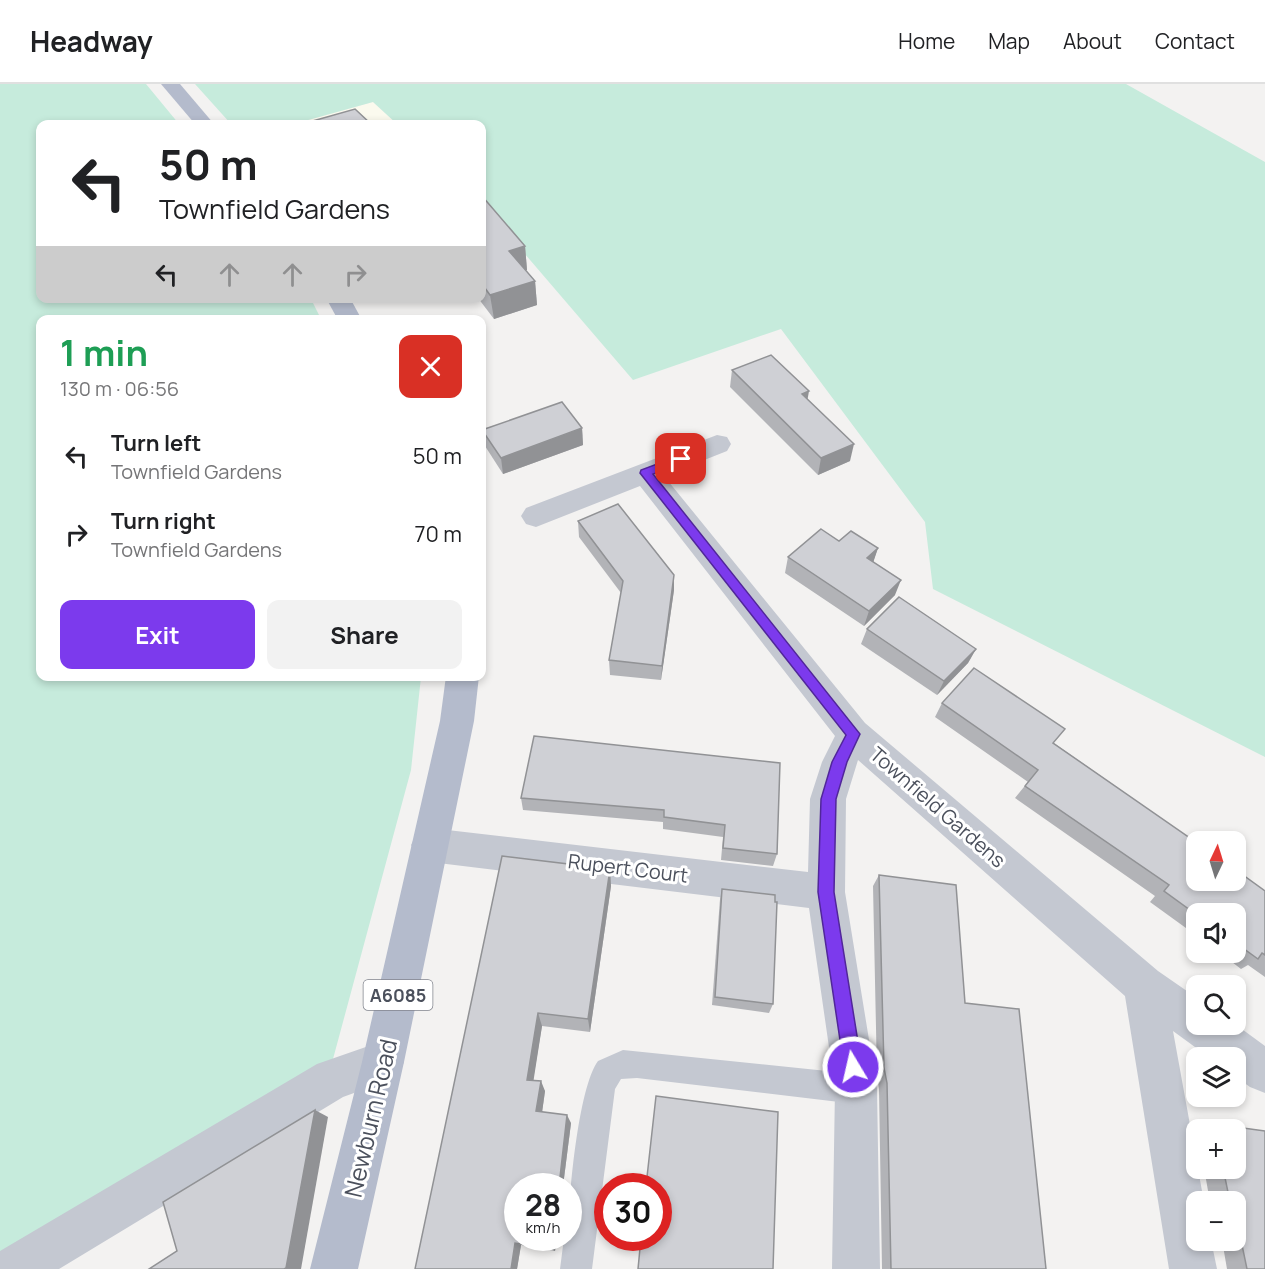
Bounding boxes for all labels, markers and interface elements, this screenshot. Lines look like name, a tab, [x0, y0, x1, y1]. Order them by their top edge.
text: Headway	[30, 22, 153, 60]
text: Home	[898, 27, 955, 55]
text: Map	[988, 27, 1030, 55]
text: About	[1063, 27, 1122, 55]
text: Contact	[1155, 27, 1235, 55]
text: 50 m	[159, 135, 257, 193]
icon: left	[60, 144, 138, 222]
text: Townfield Gardens	[159, 190, 390, 227]
icon: left	[150, 258, 183, 291]
icon: ahead	[213, 258, 246, 291]
icon: ahead	[276, 258, 309, 291]
icon: right	[339, 258, 372, 291]
text: 1 min	[60, 328, 148, 377]
button: close	[399, 335, 462, 398]
text: 130 m · 06:56	[60, 375, 179, 402]
text: Turn left	[111, 428, 201, 458]
pin	[655, 433, 706, 484]
icon: left	[60, 440, 93, 473]
text: 50 m	[413, 441, 462, 471]
icon: arrive	[664, 442, 697, 475]
text: Townfield Gardens	[111, 458, 282, 485]
text: Turn right	[111, 506, 216, 536]
icon: right	[60, 518, 93, 551]
text: 70 m	[414, 519, 462, 549]
text: Townfield Gardens	[111, 536, 282, 563]
button: Exit	[60, 600, 255, 669]
button: Share	[267, 600, 462, 669]
street label: Townfield Gardens	[865, 741, 1011, 873]
north arrow	[1186, 831, 1246, 891]
map controls	[1186, 831, 1246, 1251]
street label: Rupert Court	[567, 847, 689, 889]
button: sound	[1186, 903, 1246, 963]
button: search	[1186, 975, 1246, 1035]
road number: A6085	[364, 980, 432, 1010]
position arrow	[821, 1035, 885, 1099]
street label: Newburn Road	[336, 1036, 404, 1200]
button: layers	[1186, 1047, 1246, 1107]
button: +	[1186, 1119, 1246, 1179]
speed limit sign: 30	[594, 1173, 672, 1251]
text: 28	[525, 1184, 561, 1225]
button: −	[1186, 1191, 1246, 1251]
text: km/h	[526, 1217, 560, 1238]

